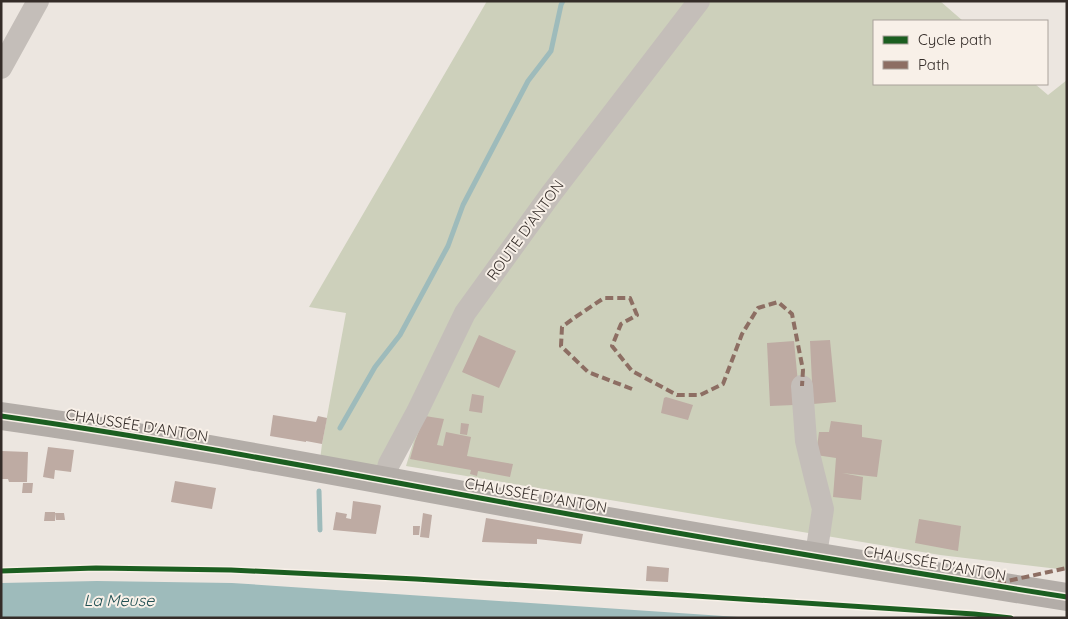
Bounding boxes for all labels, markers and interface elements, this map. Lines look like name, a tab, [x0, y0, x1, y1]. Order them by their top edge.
legend	[873, 20, 1048, 85]
text: Cycle path	[918, 30, 992, 49]
text: Path	[918, 55, 950, 74]
street label: ROUTE D'ANTON	[482, 176, 568, 284]
street label: CHAUSSÉE D'ANTON	[64, 404, 210, 446]
street label: CHAUSSÉE D'ANTON	[463, 473, 609, 517]
street label: CHAUSSÉE D'ANTON	[862, 541, 1008, 585]
water label: La Meuse	[84, 590, 155, 610]

